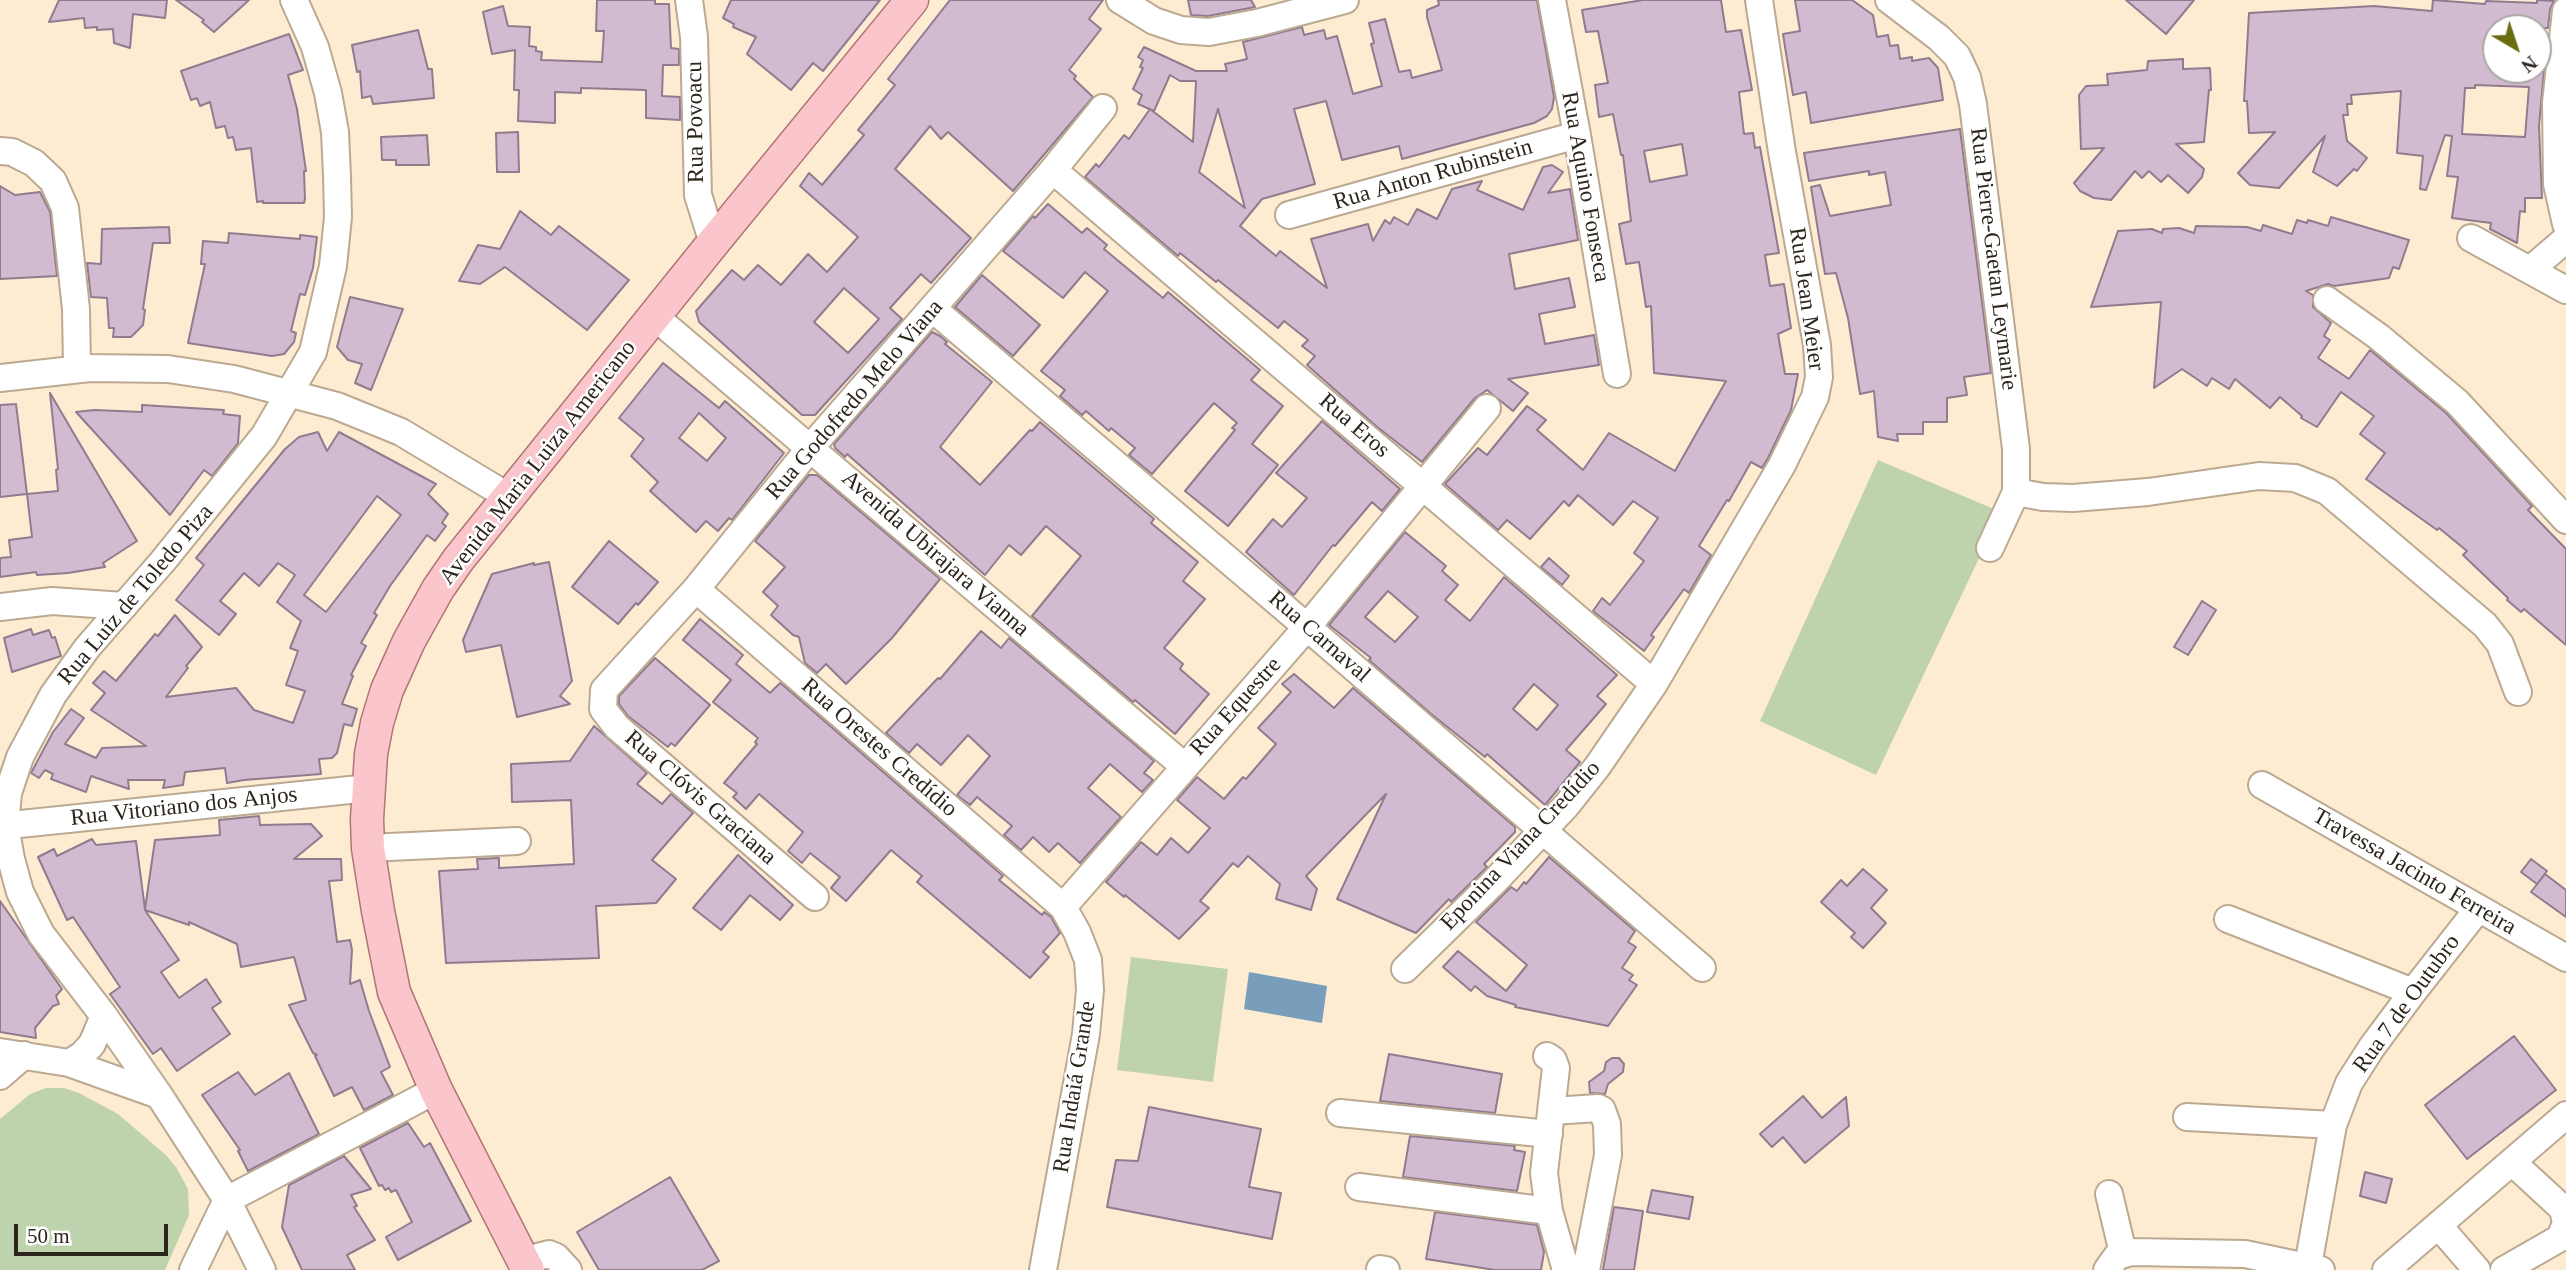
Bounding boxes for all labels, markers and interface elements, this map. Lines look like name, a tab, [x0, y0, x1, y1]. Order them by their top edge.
north arrow	[2482, 14, 2552, 84]
text: N	[2517, 52, 2541, 77]
street label: Rua Povoacu	[681, 61, 711, 183]
street label: Rua Aquino Fonseca	[1555, 90, 1615, 284]
street label: Rua Pierre-Gaetan Leymarie	[1963, 126, 2023, 392]
street label: Rua Anton Rubinstein	[1330, 133, 1536, 217]
street label: Rua Jean Meier	[1782, 226, 1830, 372]
street label: Rua Godofredo Melo Viana	[761, 294, 949, 506]
street label: Avenida Maria Luiza Americano	[434, 335, 642, 591]
street label: Rua Eros	[1313, 388, 1395, 464]
street label: Avenida Ubirajara Vianna	[836, 465, 1034, 643]
street label: Rua Luíz de Toledo Piza	[52, 499, 220, 691]
street label: Rua Carnaval	[1262, 585, 1376, 689]
street label: Rua Equestre	[1185, 652, 1287, 762]
street label: Rua Orestes Credídio	[795, 673, 963, 823]
street label: Rua Clóvis Graciana	[619, 725, 781, 871]
street label: Eponina Viana Credídio	[1435, 755, 1607, 937]
street label: Rua Vitoriano dos Anjos	[69, 781, 299, 833]
street label: Travessa Jacinto Ferreira	[2307, 802, 2521, 942]
street label: Rua 7 de Outubro	[2348, 929, 2466, 1079]
street label: Rua Indaiá Grande	[1048, 999, 1102, 1175]
scale bar	[18, 1210, 172, 1254]
text: 50 m	[27, 1224, 70, 1248]

